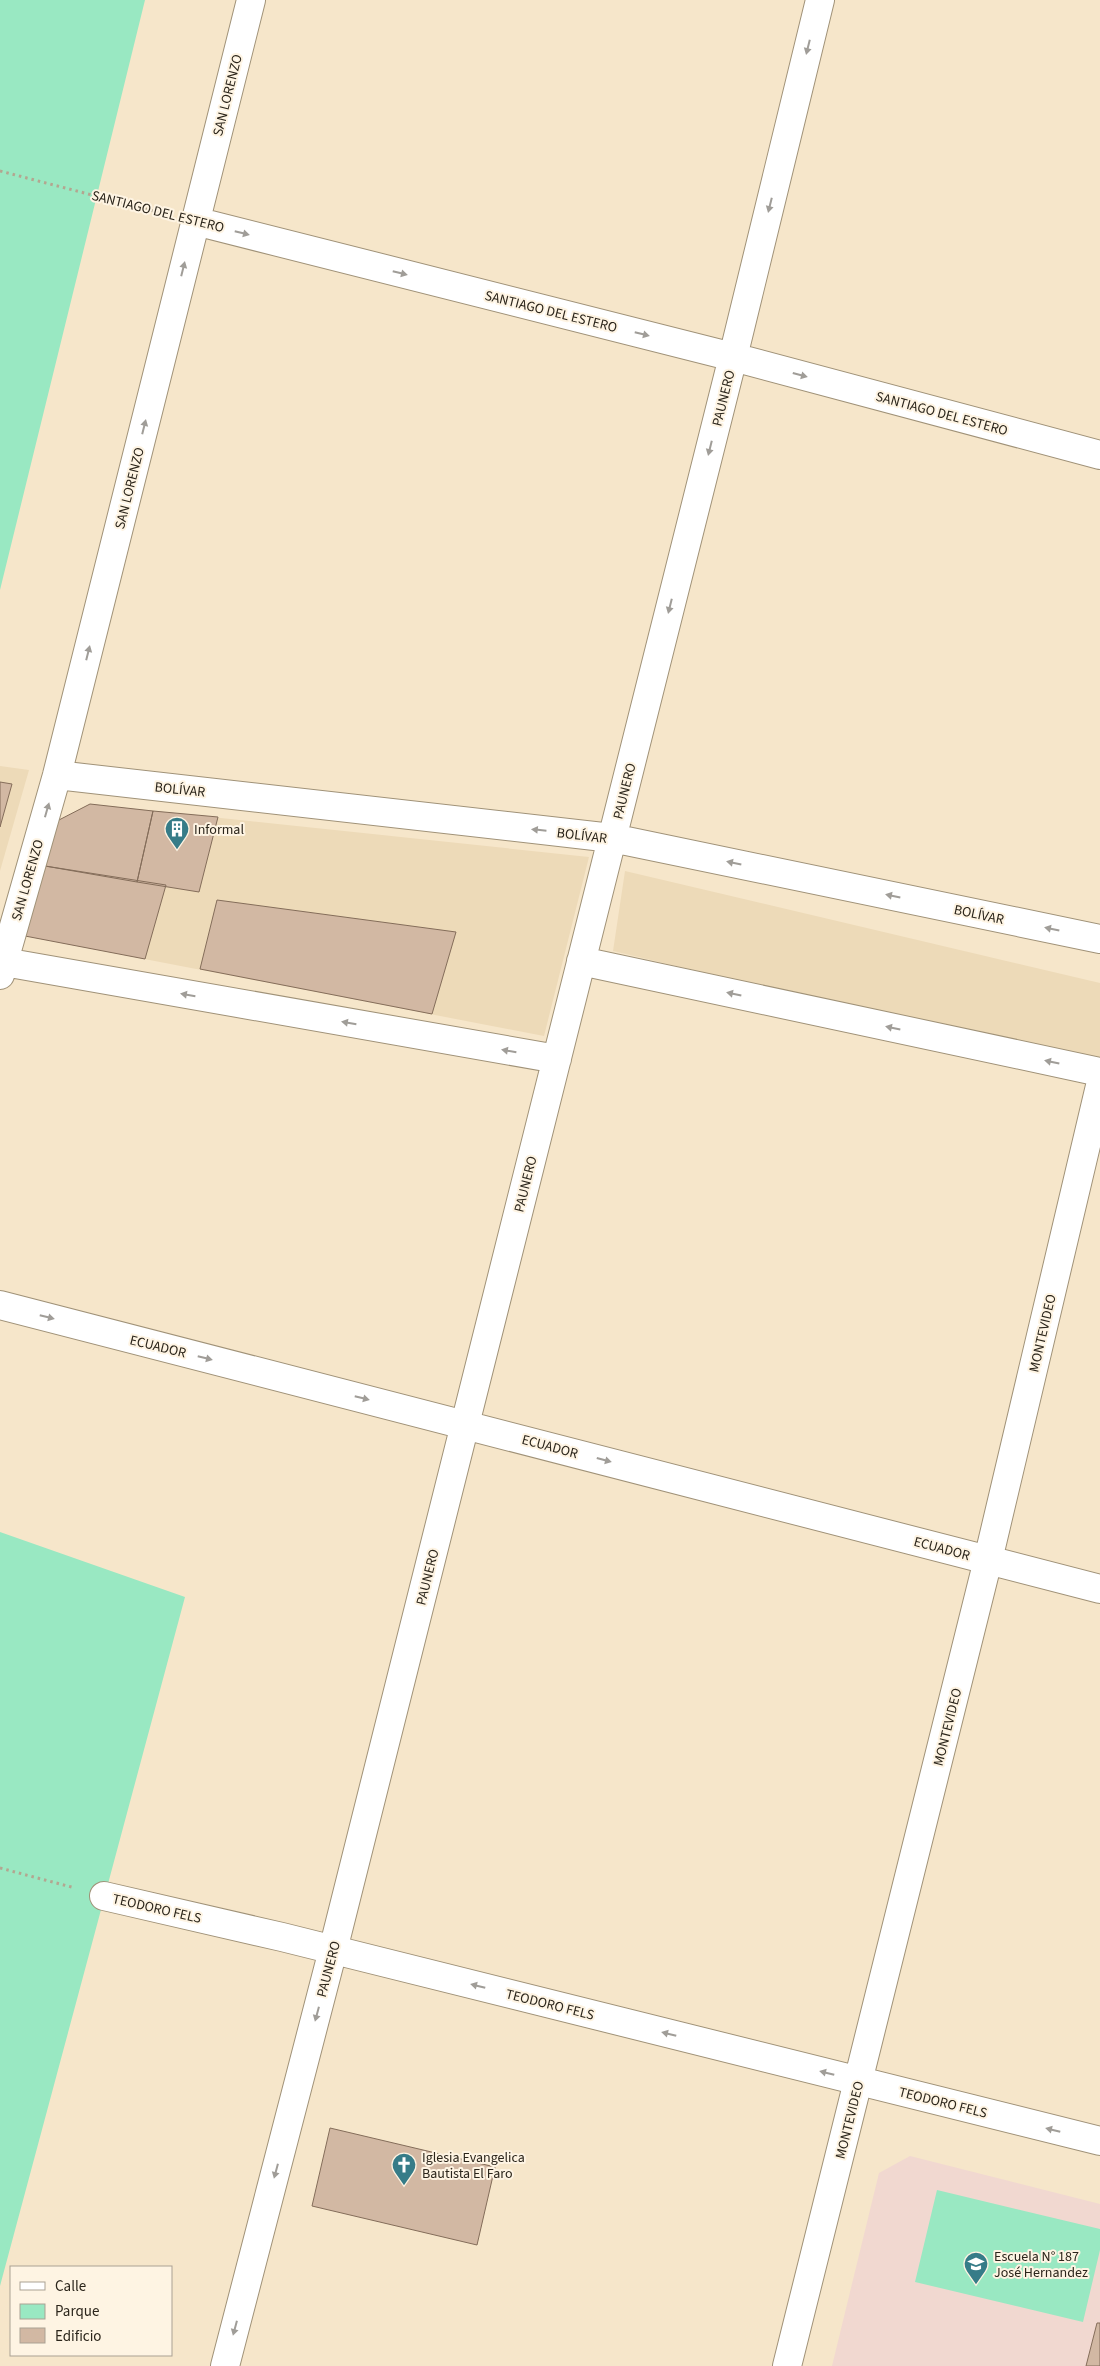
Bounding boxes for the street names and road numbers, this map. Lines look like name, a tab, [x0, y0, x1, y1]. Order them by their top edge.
street label: SAN LORENZO	[208, 52, 248, 138]
street label: SANTIAGO DEL ESTERO	[89, 186, 226, 238]
street label: SANTIAGO DEL ESTERO	[482, 286, 619, 338]
street label: PAUNERO	[707, 368, 741, 429]
street label: SANTIAGO DEL ESTERO	[874, 387, 1010, 441]
street label: SAN LORENZO	[110, 445, 150, 531]
street label: PAUNERO	[608, 761, 642, 822]
street label: BOLÍVAR	[154, 777, 206, 803]
street label: BOLÍVAR	[556, 823, 608, 849]
street label: SAN LORENZO	[7, 837, 49, 923]
street label: BOLÍVAR	[952, 900, 1006, 930]
street label: PAUNERO	[509, 1154, 543, 1215]
street label: MONTEVIDEO	[1024, 1292, 1062, 1374]
street label: ECUADOR	[127, 1330, 188, 1364]
street label: ECUADOR	[519, 1430, 580, 1464]
street label: ECUADOR	[911, 1532, 972, 1566]
street label: PAUNERO	[411, 1547, 445, 1608]
street label: MONTEVIDEO	[929, 1686, 967, 1768]
street label: TEODORO FELS	[110, 1889, 203, 1929]
street label: PAUNERO	[312, 1939, 346, 2000]
street label: TEODORO FELS	[503, 1984, 596, 2026]
street label: MONTEVIDEO	[831, 2079, 869, 2161]
street label: TEODORO FELS	[896, 2082, 989, 2124]

